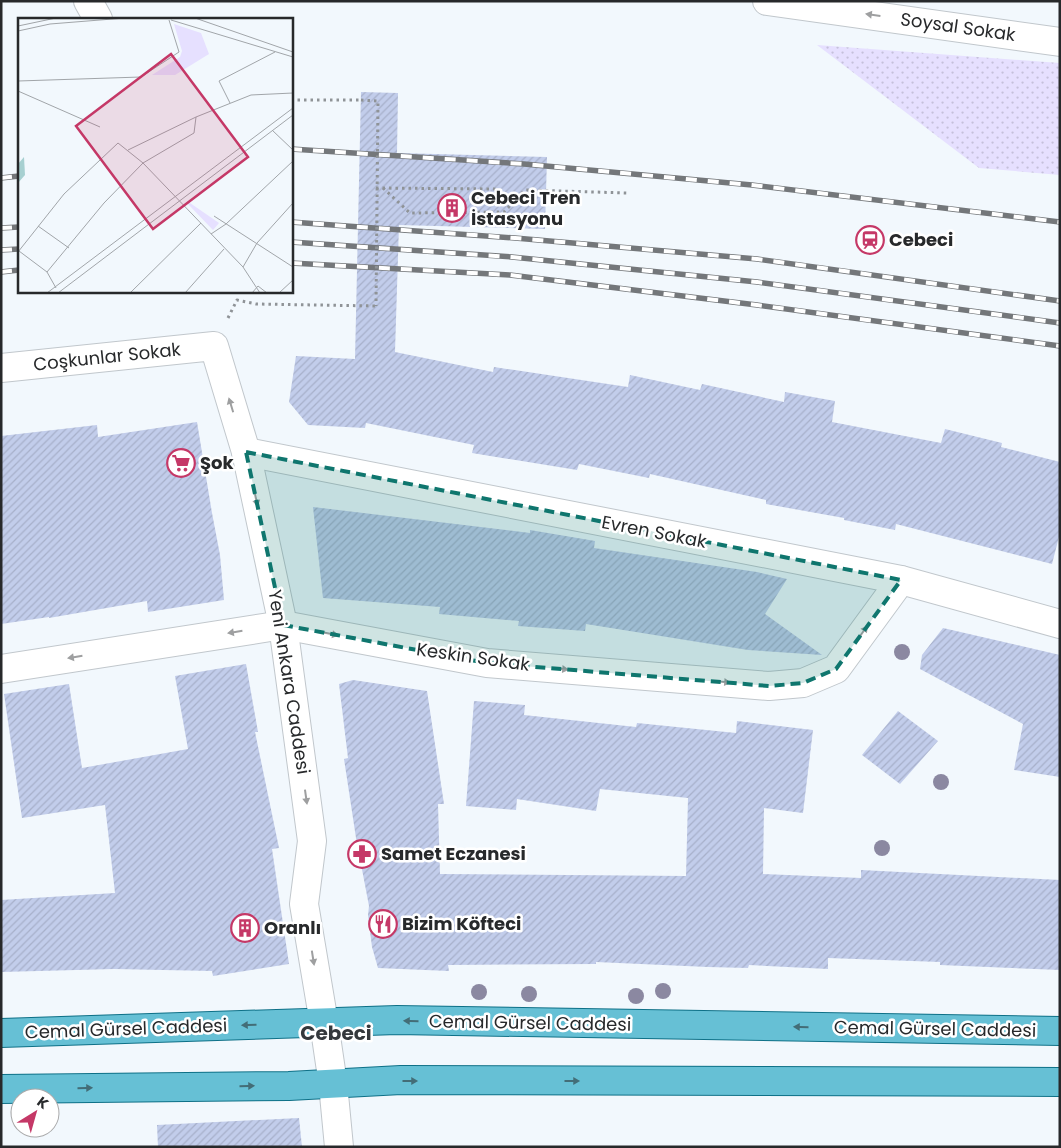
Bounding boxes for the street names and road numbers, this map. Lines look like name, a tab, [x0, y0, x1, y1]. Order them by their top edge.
street label: Soysal Sokak	[899, 6, 1018, 47]
street label: Coşkunlar Sokak	[32, 336, 183, 377]
street label: Evren Sokak	[600, 509, 709, 554]
street label: Yeni Ankara Caddesi	[263, 588, 316, 776]
street label: Keskin Sokak	[415, 636, 532, 677]
street label: Cemal Gürsel Caddesi	[429, 1008, 631, 1037]
street label: Cemal Gürsel Caddesi	[24, 1012, 228, 1045]
street label: Cemal Gürsel Caddesi	[834, 1014, 1036, 1043]

